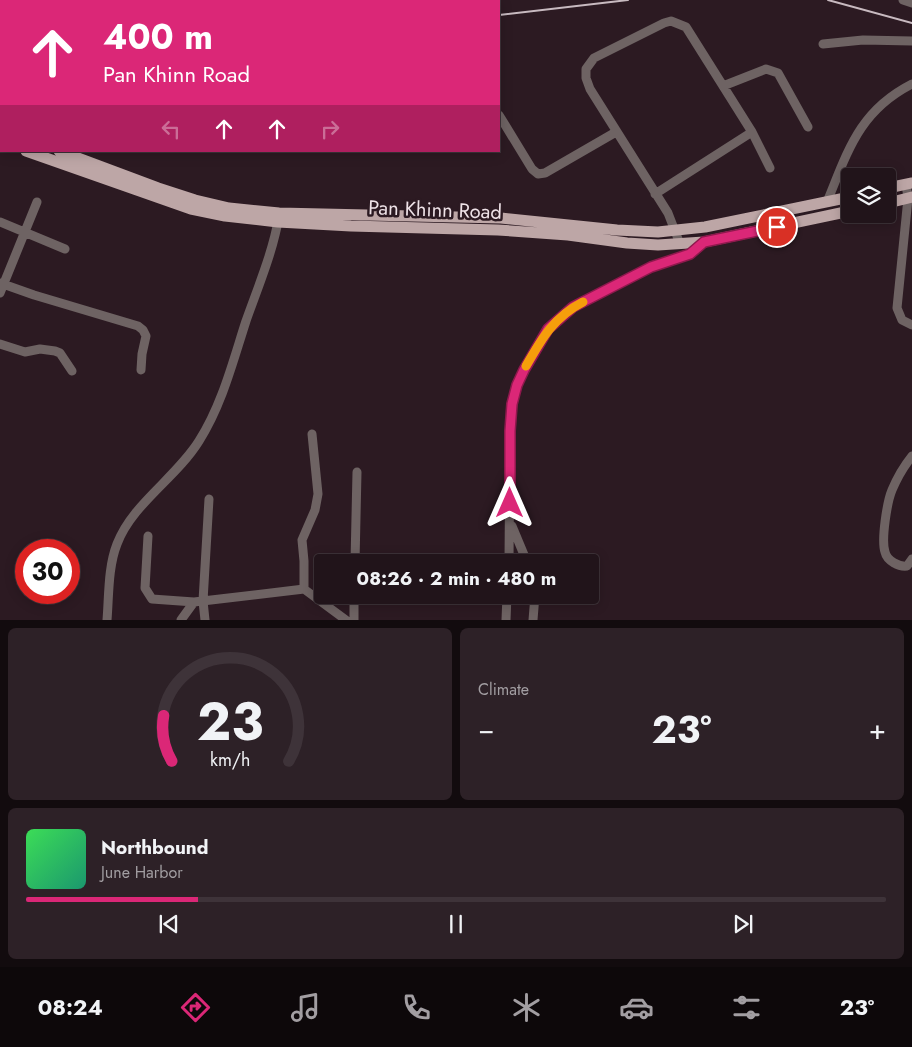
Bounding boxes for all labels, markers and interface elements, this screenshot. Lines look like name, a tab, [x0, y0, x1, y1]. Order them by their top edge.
text: 400 m	[103, 12, 213, 62]
icon: ahead	[20, 20, 85, 85]
text: Pan Khinn Road	[103, 58, 250, 90]
icon: left	[157, 115, 185, 143]
icon: ahead	[210, 115, 238, 143]
icon: ahead	[263, 115, 291, 143]
icon: right	[316, 115, 344, 143]
map controls	[841, 168, 896, 223]
button: layers	[841, 168, 896, 223]
street label: Pan Khinn Road	[368, 193, 502, 227]
pin	[756, 206, 798, 248]
icon: arrive	[763, 213, 791, 241]
position arrow	[483, 476, 535, 528]
speed limit sign: 30	[15, 539, 80, 604]
text: 08:26 · 2 min · 480 m	[357, 565, 556, 592]
text: Climate	[478, 678, 529, 701]
text: 23	[197, 684, 263, 760]
text: 23°	[652, 702, 712, 757]
text: −	[478, 709, 495, 750]
text: +	[869, 709, 886, 750]
text: km/h	[210, 747, 250, 773]
text: Northbound	[101, 834, 208, 861]
text: June Harbor	[101, 861, 183, 884]
icon: previous	[155, 910, 183, 938]
icon: pause	[442, 910, 470, 938]
icon: next	[729, 910, 757, 938]
icon: directions	[178, 990, 213, 1025]
icon: music	[288, 990, 323, 1025]
icon: phone	[399, 990, 434, 1025]
icon: climate	[509, 990, 544, 1025]
icon: car	[619, 990, 654, 1025]
icon: filters	[729, 990, 764, 1025]
text: 08:24	[38, 991, 103, 1023]
text: 23°	[840, 991, 874, 1023]

